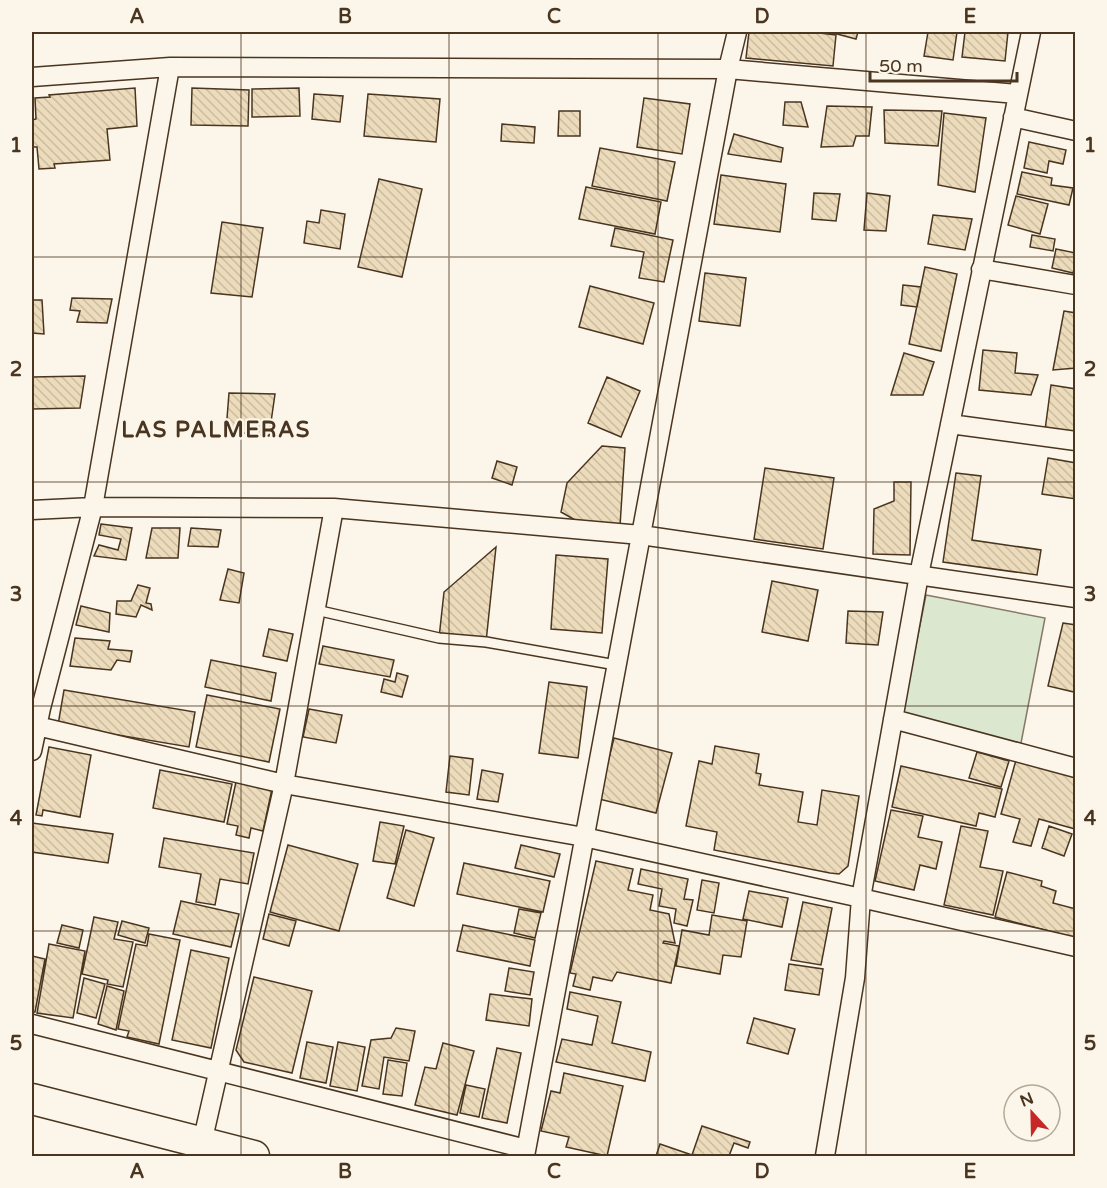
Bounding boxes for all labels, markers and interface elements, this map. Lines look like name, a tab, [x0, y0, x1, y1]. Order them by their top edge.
text: A	[130, 5, 145, 29]
text: B	[338, 5, 352, 29]
text: C	[547, 5, 561, 29]
text: D	[754, 5, 770, 29]
text: E	[964, 5, 977, 29]
scale bar	[870, 45, 1017, 83]
text: 50 m	[879, 55, 923, 77]
text: 1	[10, 134, 22, 158]
text: 1	[1084, 134, 1096, 158]
text: 2	[10, 358, 22, 382]
text: 2	[1084, 358, 1096, 382]
district label: LAS PALMERAS	[121, 417, 311, 443]
text: 3	[10, 583, 22, 607]
text: 3	[1084, 583, 1096, 607]
text: 4	[10, 807, 23, 831]
text: 4	[1084, 807, 1097, 831]
text: 5	[10, 1032, 22, 1056]
text: 5	[1084, 1032, 1096, 1056]
north arrow	[1002, 1083, 1062, 1143]
text: N	[1017, 1088, 1036, 1112]
text: A	[130, 1160, 145, 1184]
text: B	[338, 1160, 352, 1184]
text: C	[547, 1160, 561, 1184]
text: D	[754, 1160, 770, 1184]
text: E	[964, 1160, 977, 1184]

